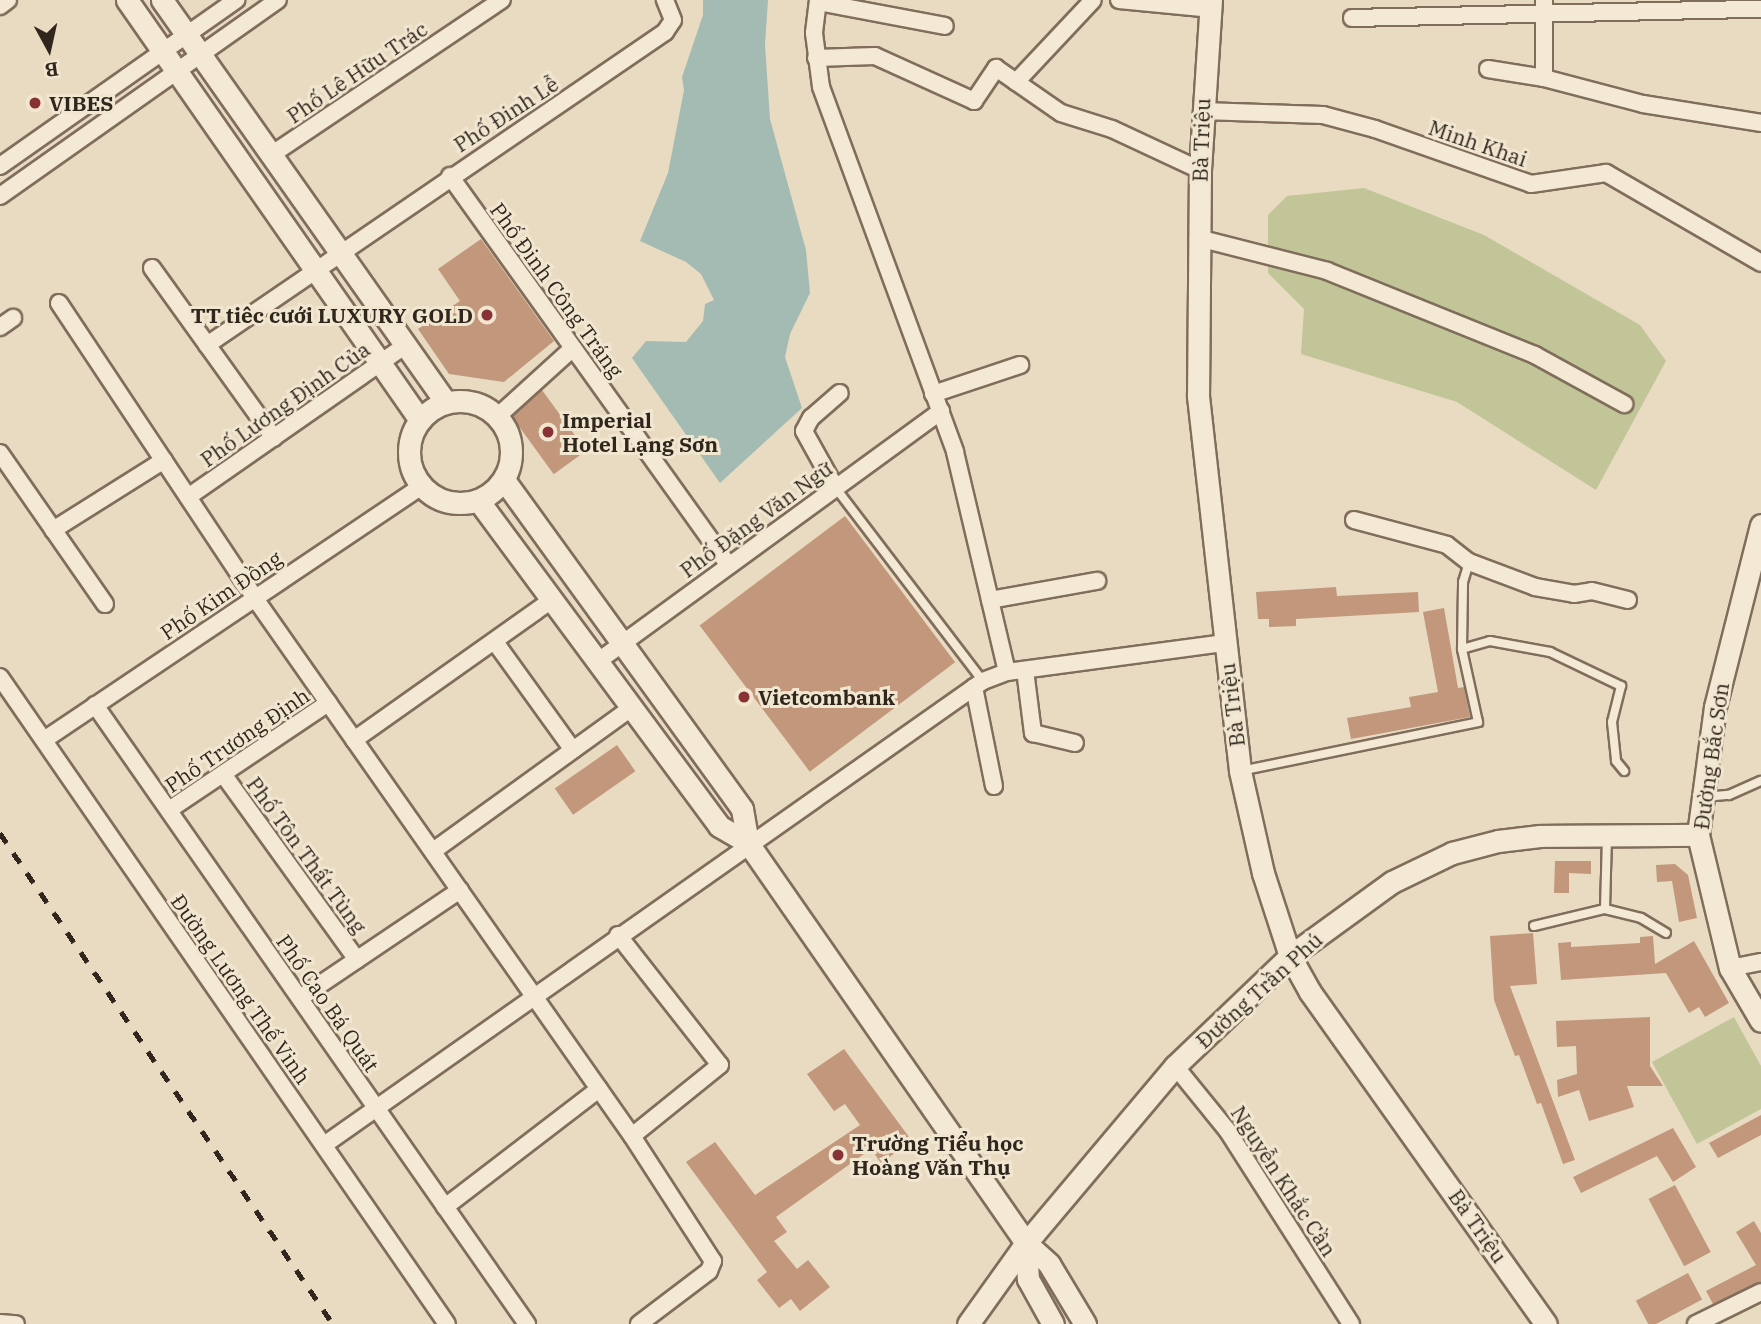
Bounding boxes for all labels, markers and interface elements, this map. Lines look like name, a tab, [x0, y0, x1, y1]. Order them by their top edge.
north arrow	[14, 14, 84, 84]
street label: Phố Lê Hữu Trác	[282, 16, 432, 128]
text: B	[44, 57, 60, 83]
street label: Phố Đinh Lễ	[449, 71, 563, 157]
place label: VIBES	[49, 90, 113, 116]
marker: VIBES	[27, 95, 43, 111]
street label: Bà Triệu	[1187, 98, 1215, 182]
street label: Minh Khai	[1426, 114, 1530, 172]
street label: Phố Đinh Công Tráng	[485, 198, 629, 382]
place label: TT tiêc cưới LUXURY GOLD	[191, 302, 473, 328]
marker: TT tiêc cưới LUXURY GOLD	[479, 307, 495, 323]
street label: Phố Lương Định Của	[196, 336, 374, 472]
place label: Imperial Hotel Lạng Sơn	[562, 407, 718, 457]
marker: Imperial Hotel Lạng Sơn	[540, 424, 556, 440]
street label: Phố Đặng Văn Ngữ	[675, 455, 837, 583]
street label: Phố Kim Đồng	[156, 545, 286, 645]
street label: Bà Triệu	[1214, 662, 1250, 748]
street label: Đường Bắc Sơn	[1688, 681, 1734, 831]
street label: Phố Trương Định	[160, 682, 314, 798]
place label: Vietcombank	[758, 684, 895, 710]
marker: Vietcombank	[736, 689, 752, 705]
street label: Phố Tôn Thất Tùng	[242, 772, 372, 938]
street label: Đường Lương Thế Vinh	[166, 889, 316, 1089]
street label: Đường Trần Phú	[1191, 927, 1327, 1053]
street label: Phố Cao Bá Quát	[271, 930, 385, 1076]
street label: Nguyễn Khắc Cần	[1226, 1101, 1342, 1261]
place label: Trường Tiểu học Hoàng Văn Thụ	[852, 1130, 1024, 1180]
marker: Trường Tiểu học Hoàng Văn Thụ	[830, 1147, 846, 1163]
street label: Bà Triệu	[1444, 1184, 1512, 1268]

